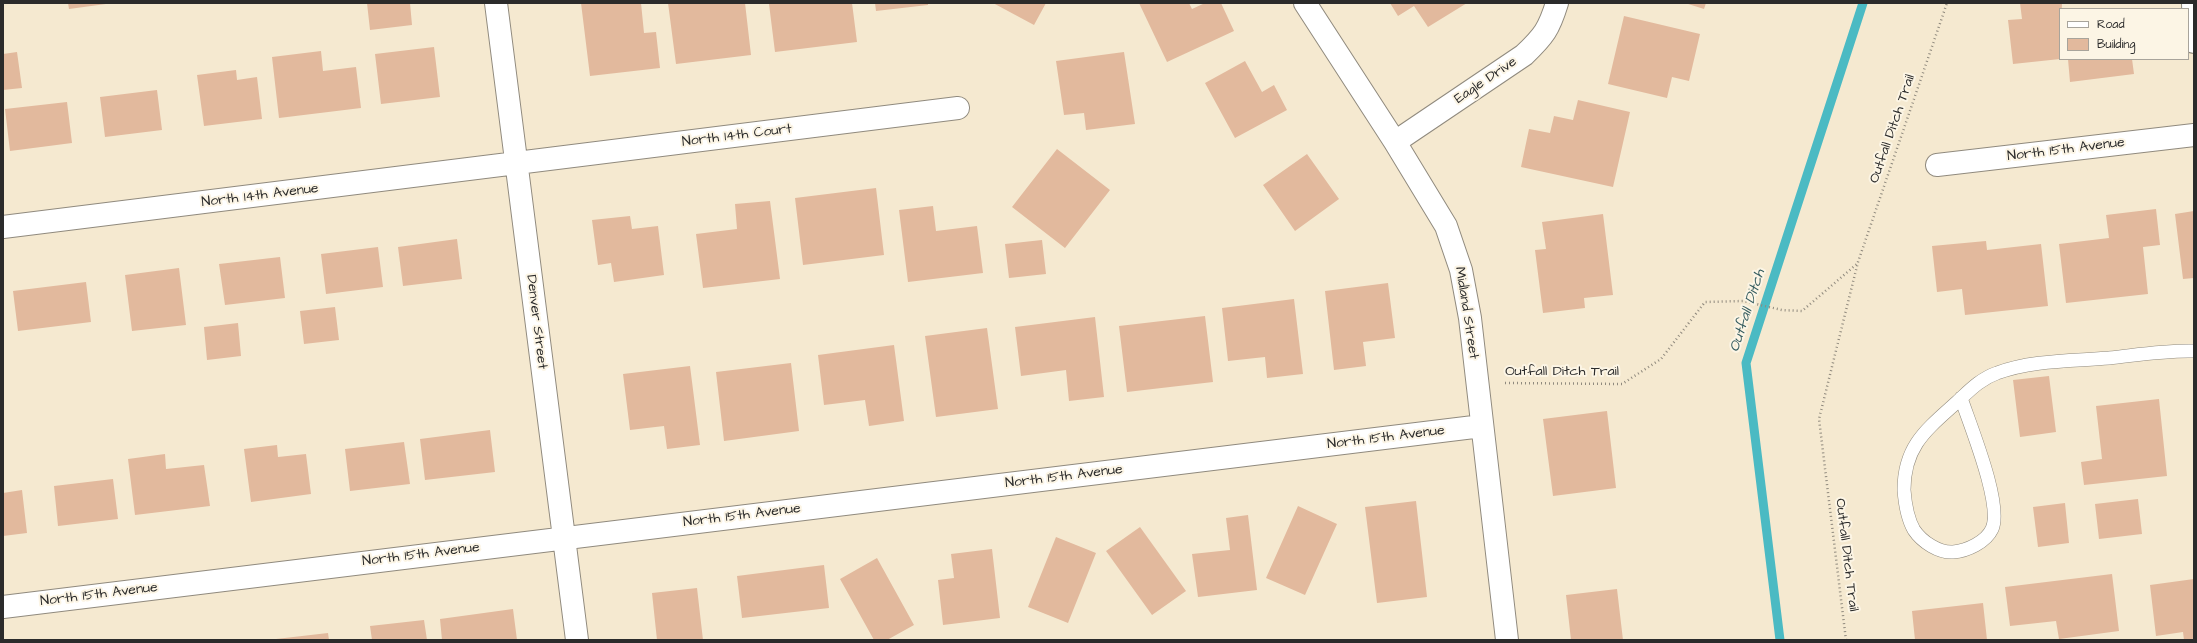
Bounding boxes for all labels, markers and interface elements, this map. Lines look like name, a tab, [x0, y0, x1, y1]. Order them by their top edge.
legend	[2059, 8, 2189, 60]
text: Road	[2097, 16, 2125, 33]
text: Building	[2097, 36, 2135, 53]
street label: Eagle Drive	[1452, 54, 1520, 108]
street label: Outfall Ditch Trail	[1867, 72, 1919, 186]
street label: North 14th Court	[681, 121, 793, 151]
street label: North 15th Avenue	[2006, 134, 2126, 166]
street label: North 14th Avenue	[201, 180, 319, 212]
street label: Midland Street	[1450, 266, 1482, 360]
water label: Outfall Ditch	[1726, 267, 1770, 355]
street label: Denver Street	[522, 274, 550, 370]
street label: Outfall Ditch Trail	[1505, 364, 1619, 380]
street label: North 15th Avenue	[1326, 422, 1446, 454]
street label: North 15th Avenue	[1004, 461, 1124, 493]
street label: Outfall Ditch Trail	[1831, 498, 1861, 612]
street label: North 15th Avenue	[682, 500, 802, 532]
street label: North 15th Avenue	[361, 539, 481, 571]
street label: North 15th Avenue	[39, 579, 159, 611]

